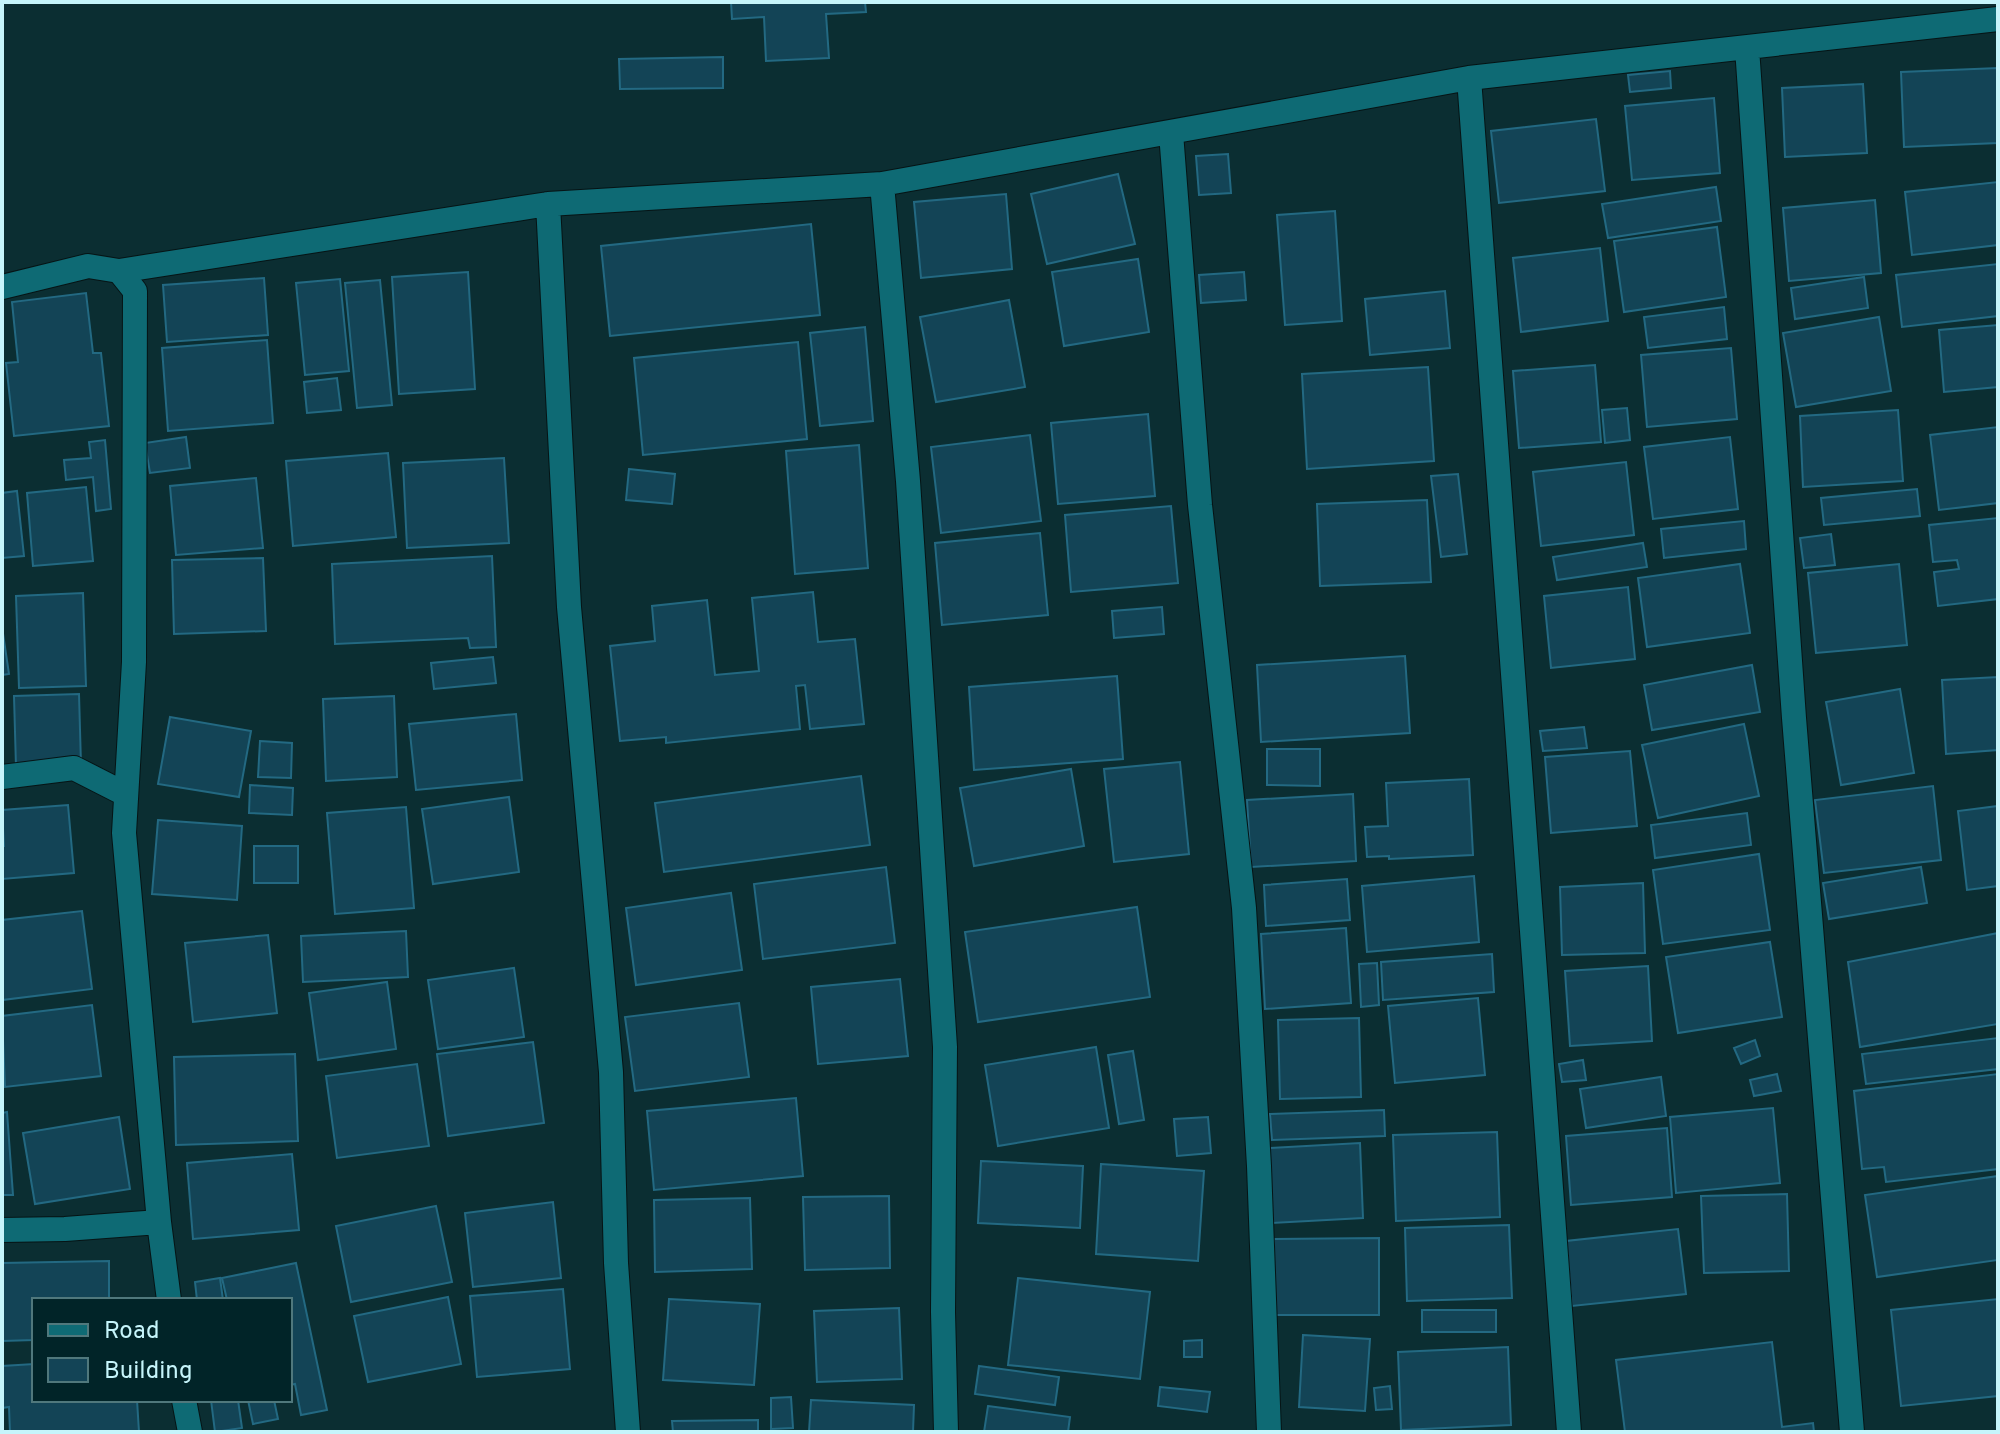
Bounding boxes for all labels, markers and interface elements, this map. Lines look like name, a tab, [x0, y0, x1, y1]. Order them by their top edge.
legend	[32, 1298, 292, 1402]
text: Road	[104, 1317, 160, 1347]
text: Building	[104, 1357, 193, 1387]

